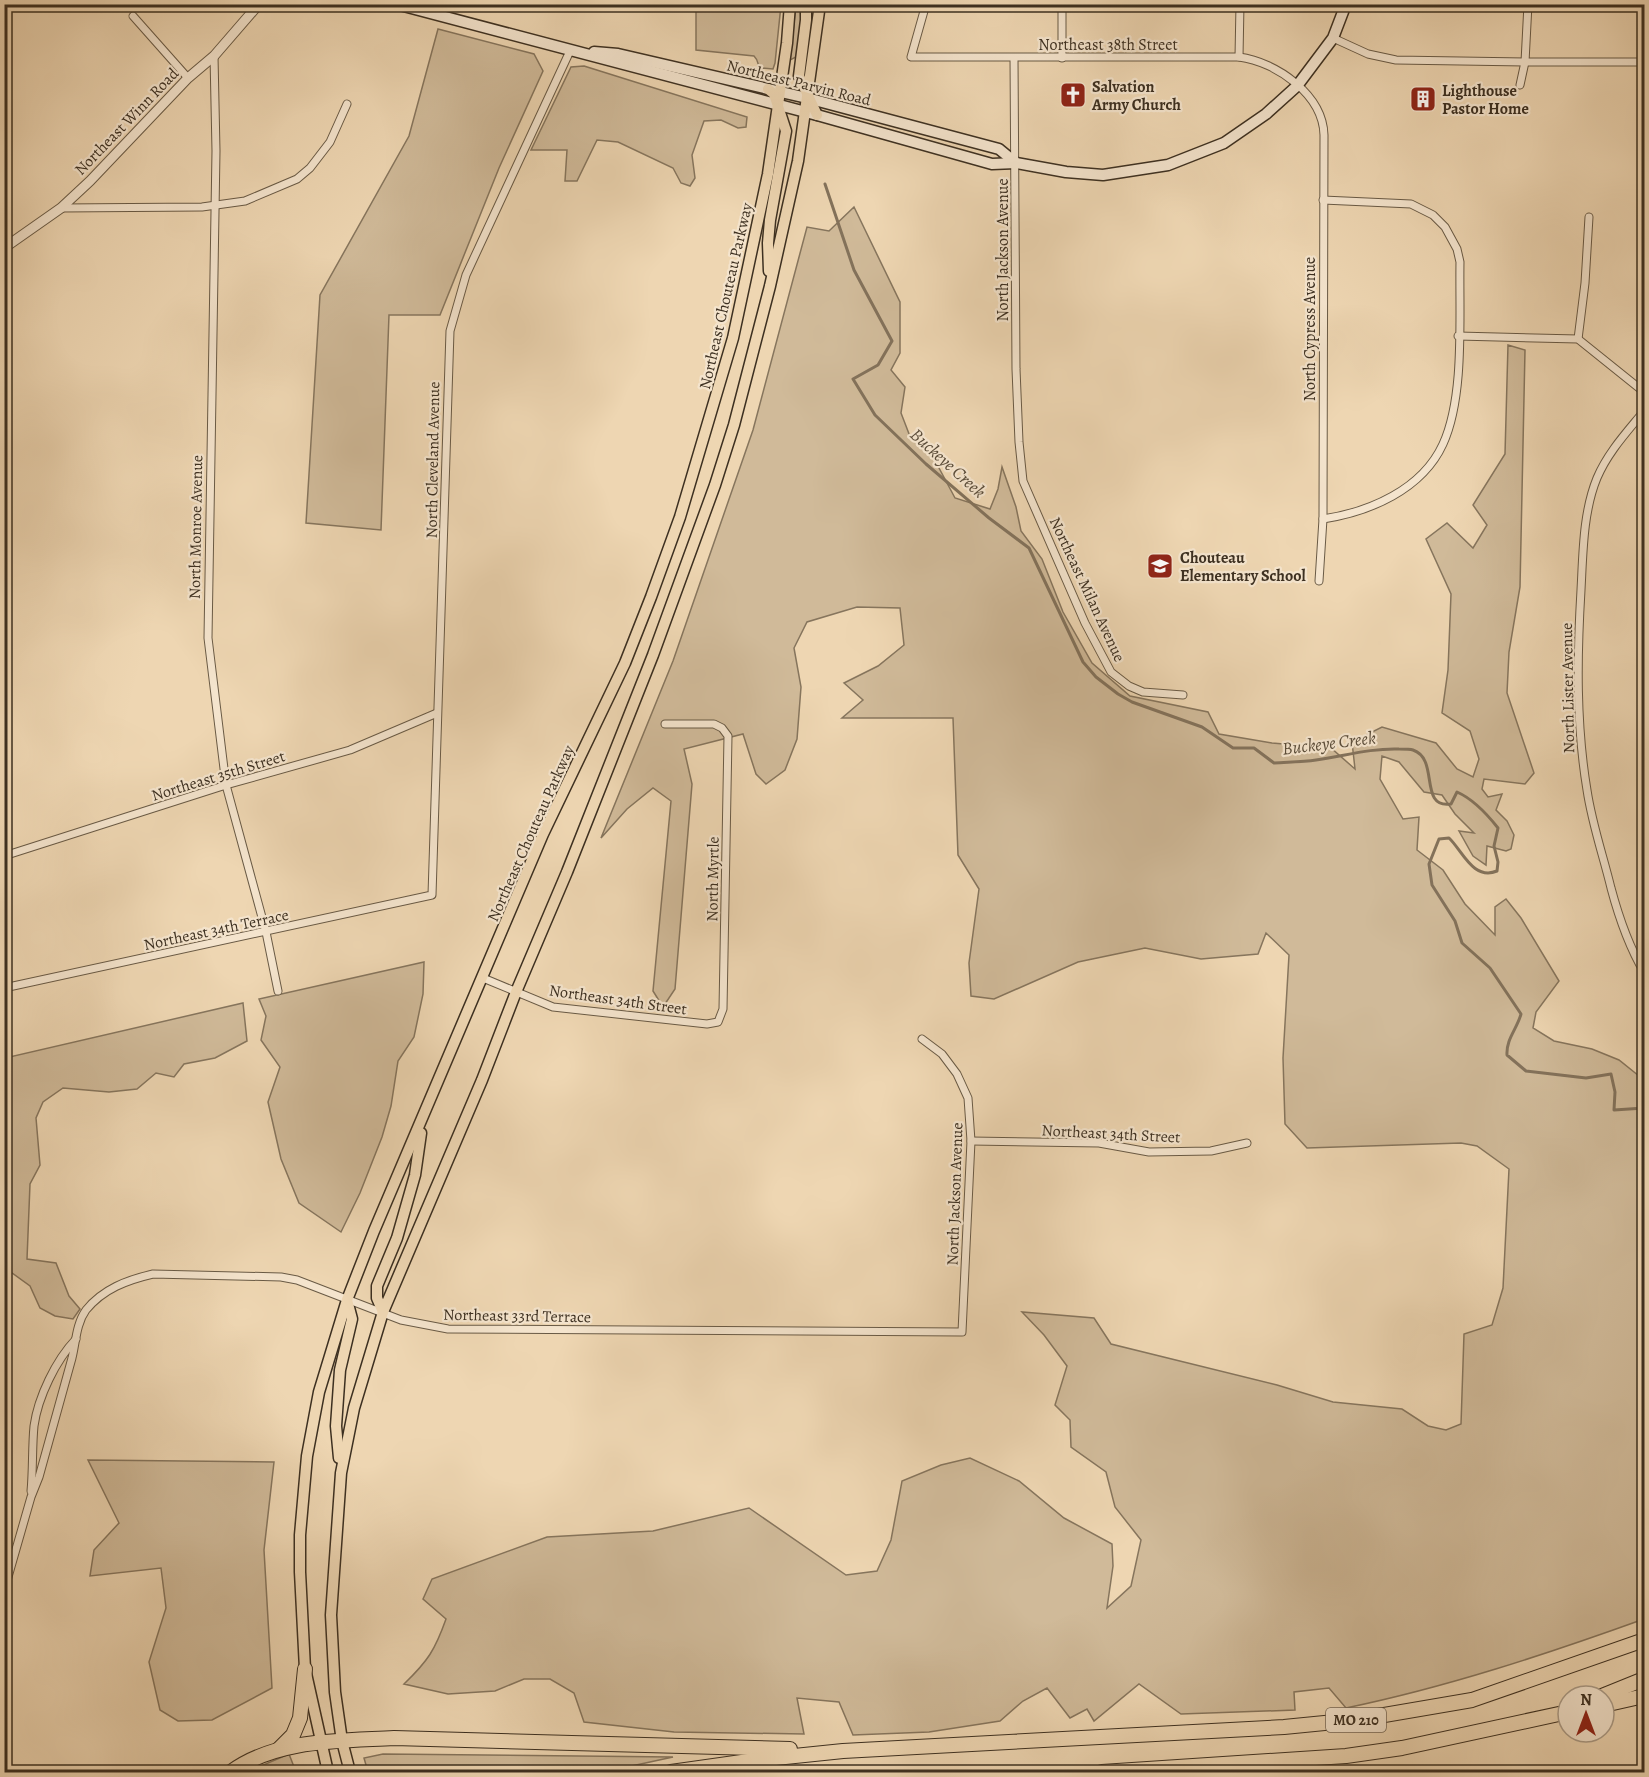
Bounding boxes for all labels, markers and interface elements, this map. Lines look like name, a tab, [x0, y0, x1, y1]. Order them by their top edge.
street label: Northeast 38th Street	[1038, 34, 1178, 56]
street label: Northeast Parvin Road	[724, 54, 874, 112]
street label: Northeast Winn Road	[70, 63, 184, 180]
place label: Salvation Army Church	[1091, 76, 1181, 116]
church icon: Salvation Army Church	[1058, 80, 1088, 110]
place label: Lighthouse Pastor Home	[1442, 80, 1529, 120]
building icon: Lighthouse Pastor Home	[1408, 84, 1438, 114]
street label: North Jackson Avenue	[992, 178, 1014, 322]
street label: Northeast Chouteau Parkway	[694, 200, 758, 392]
street label: North Cypress Avenue	[1299, 257, 1321, 401]
street label: North Cleveland Avenue	[421, 381, 445, 539]
water label: Buckeye Creek	[905, 423, 991, 503]
street label: North Monroe Avenue	[184, 455, 208, 599]
street label: Northeast Milan Avenue	[1044, 513, 1130, 665]
place label: Chouteau Elementary School	[1180, 547, 1306, 587]
school or university icon: Chouteau Elementary School	[1145, 551, 1175, 581]
street label: North Lister Avenue	[1556, 622, 1580, 754]
water label: Buckeye Creek	[1281, 725, 1377, 761]
street label: Northeast Chouteau Parkway	[482, 741, 580, 925]
street label: Northeast 35th Street	[149, 745, 288, 807]
street label: North Myrtle	[701, 836, 725, 922]
street label: Northeast 34th Terrace	[142, 904, 291, 956]
street label: Northeast 34th Street	[548, 979, 688, 1021]
street label: Northeast 34th Street	[1041, 1119, 1181, 1149]
street label: North Jackson Avenue	[942, 1122, 968, 1266]
street label: Northeast 33rd Terrace	[443, 1304, 591, 1328]
north arrow	[1556, 1684, 1616, 1744]
text: N	[1580, 1689, 1592, 1711]
road number: MO 210	[1326, 1708, 1386, 1732]

